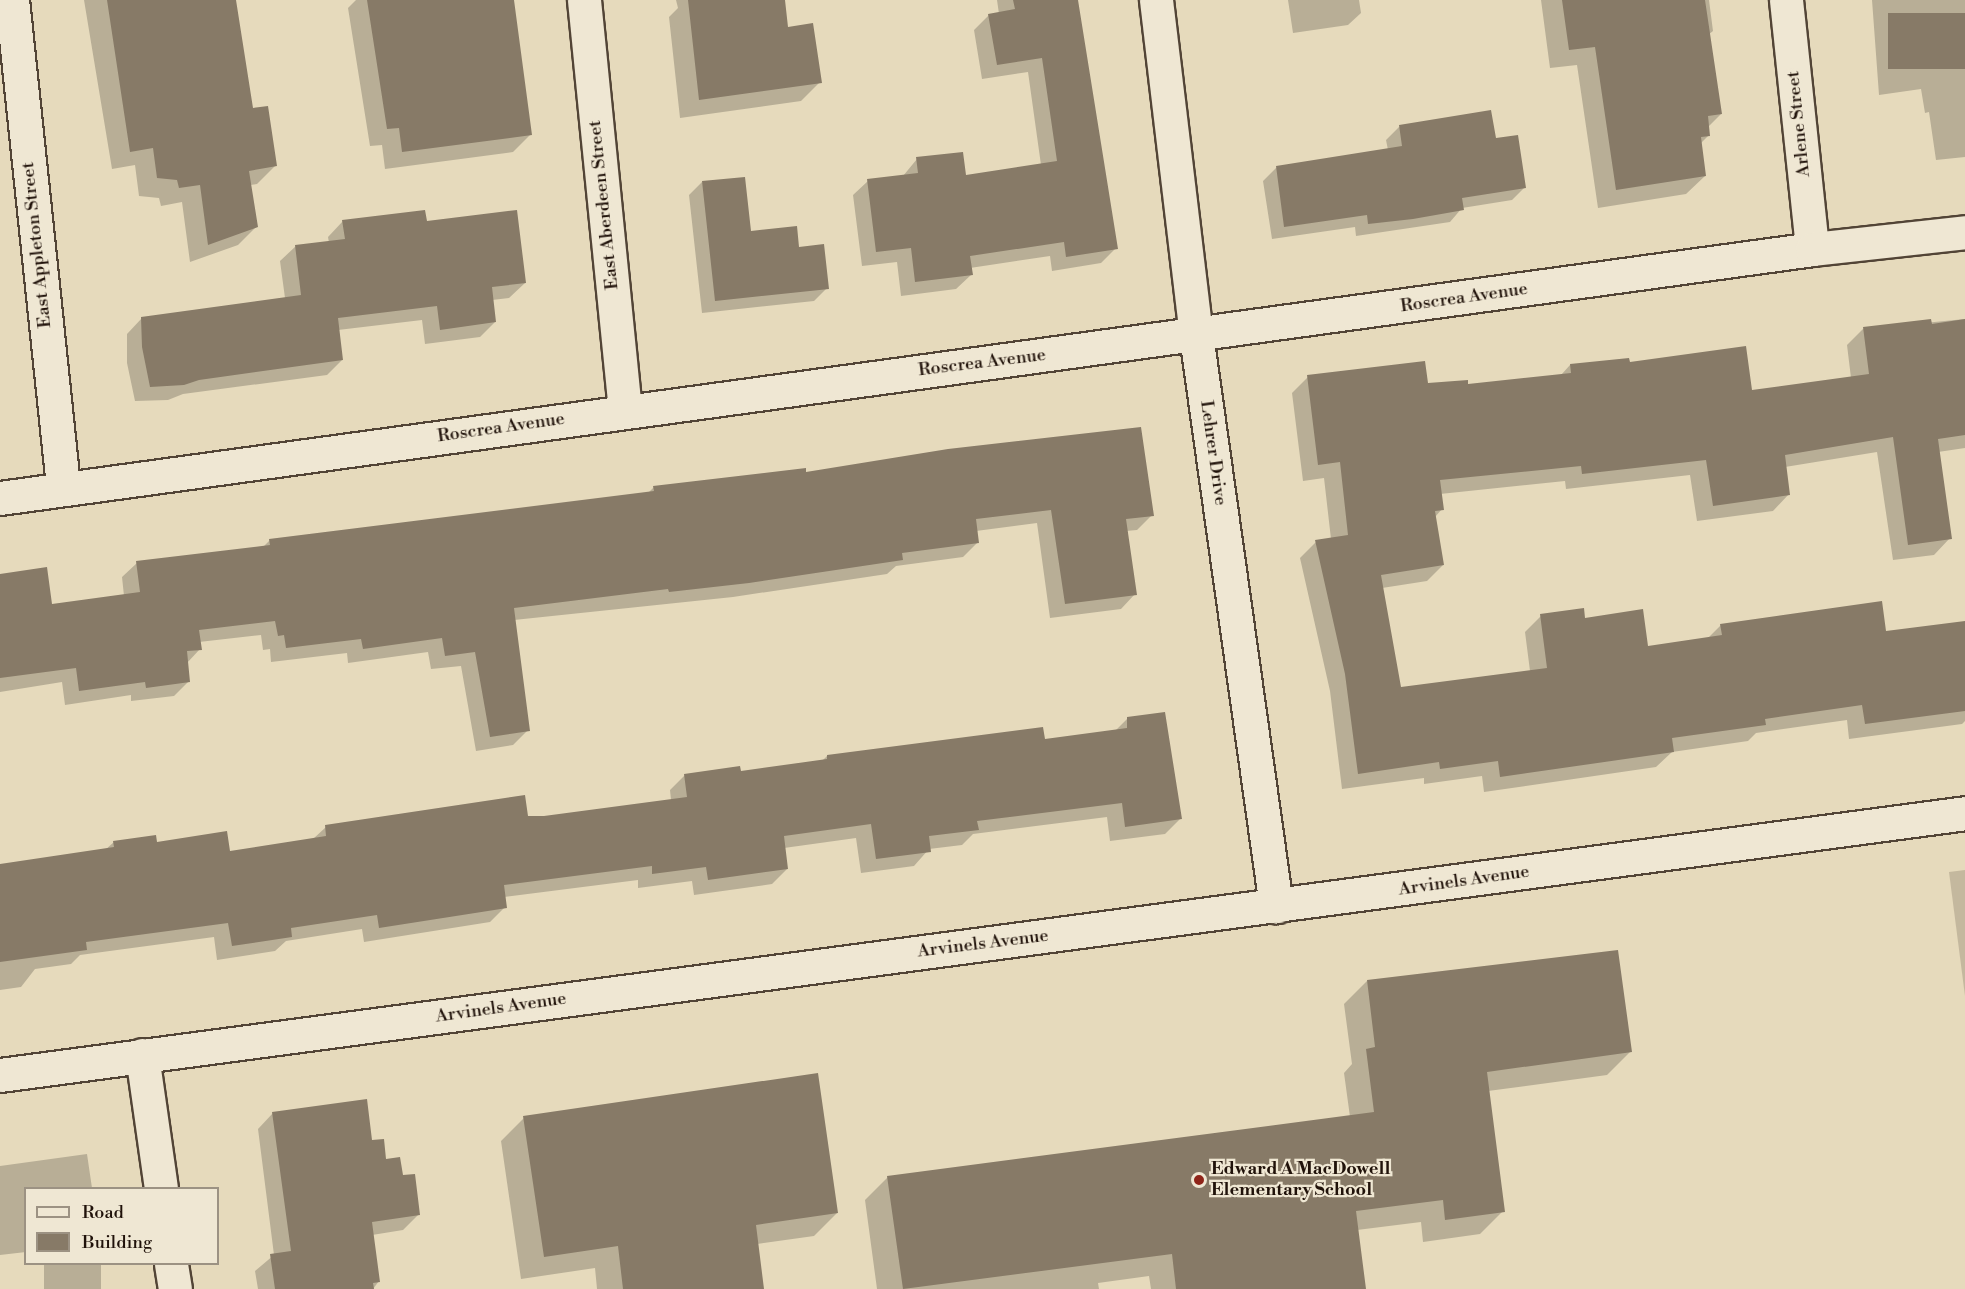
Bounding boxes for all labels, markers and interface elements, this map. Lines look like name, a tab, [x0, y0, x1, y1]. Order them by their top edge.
street label: Arlene Street	[1783, 70, 1815, 178]
street label: East Aberdeen Street	[584, 119, 624, 291]
street label: East Appleton Street	[18, 161, 56, 329]
street label: Roscrea Avenue	[1399, 278, 1529, 318]
street label: Roscrea Avenue	[917, 344, 1047, 382]
street label: Lehrer Drive	[1195, 399, 1231, 507]
street label: Roscrea Avenue	[436, 408, 566, 448]
street label: Arvinels Avenue	[1397, 861, 1531, 901]
street label: Arvinels Avenue	[916, 925, 1050, 963]
street label: Arvinels Avenue	[434, 988, 568, 1028]
place label: Edward A MacDowell Elementary School	[1211, 1159, 1390, 1202]
marker: Edward A MacDowell Elementary School	[1192, 1173, 1206, 1187]
legend	[24, 1187, 219, 1265]
text: Road	[82, 1201, 124, 1224]
text: Building	[82, 1231, 152, 1254]

